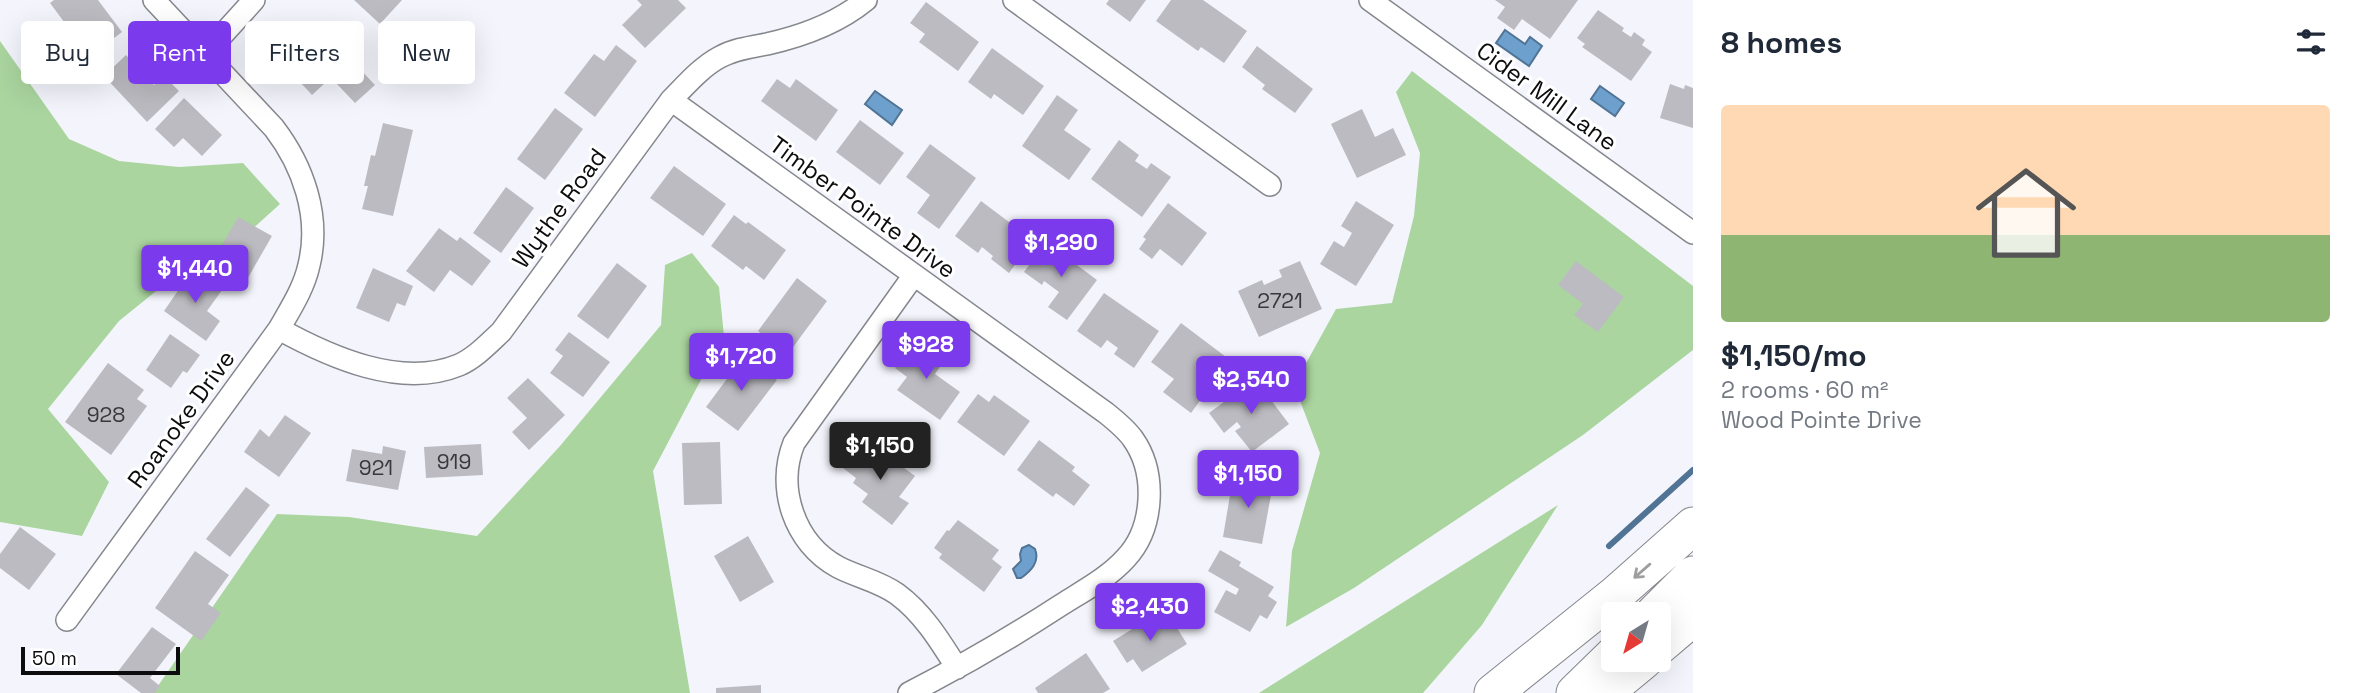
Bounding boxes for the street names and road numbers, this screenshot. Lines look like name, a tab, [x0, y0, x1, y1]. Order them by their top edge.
street label: Cider Mill Lane	[1471, 35, 1623, 157]
street label: Timber Pointe Drive	[764, 129, 962, 285]
street label: Wythe Road	[505, 142, 613, 274]
street label: Roanoke Drive	[120, 344, 242, 494]

